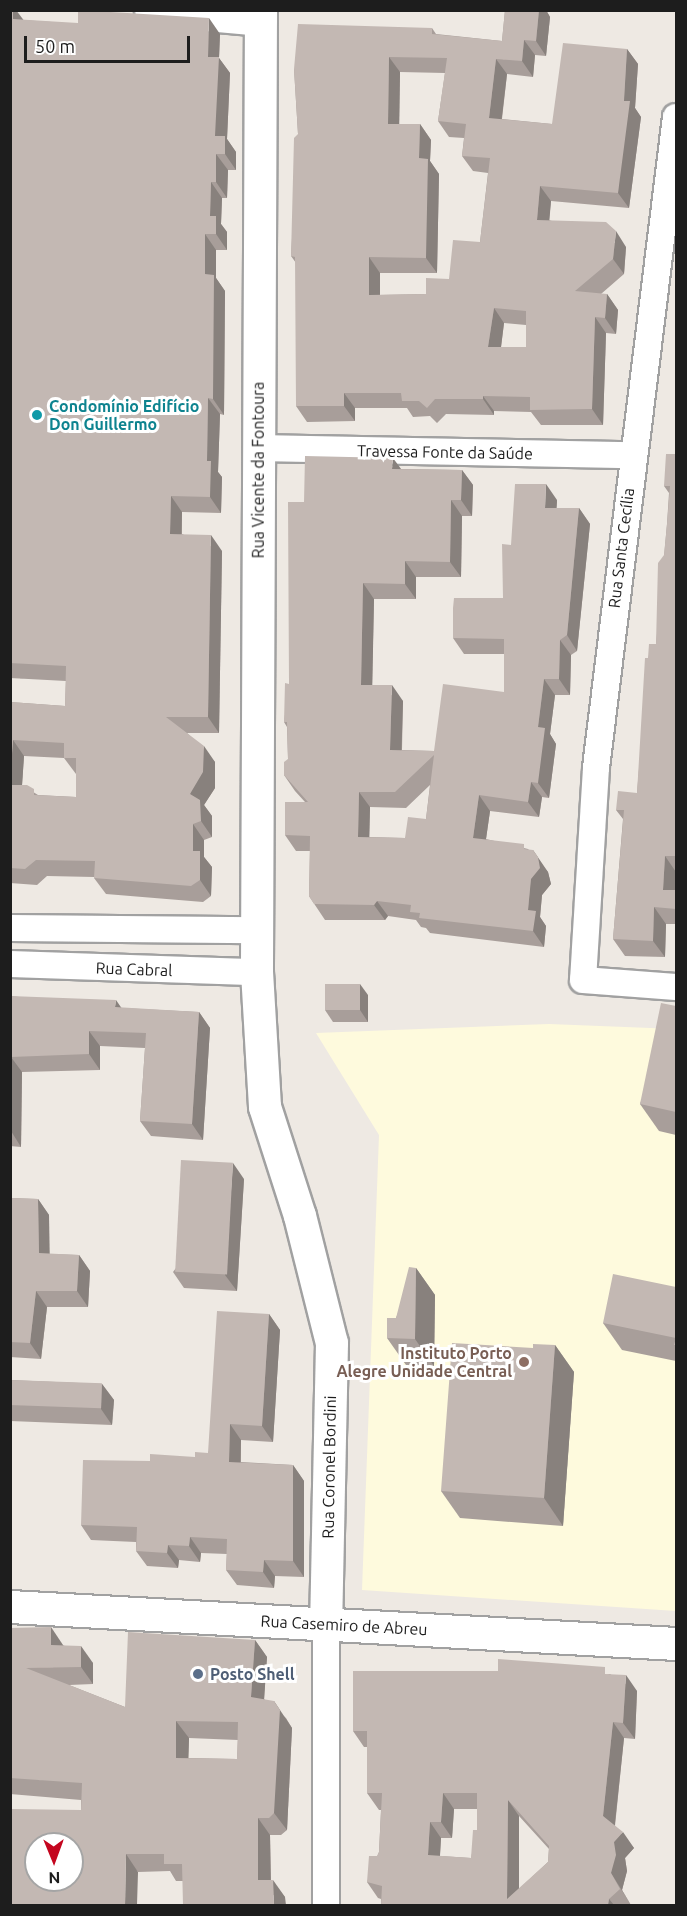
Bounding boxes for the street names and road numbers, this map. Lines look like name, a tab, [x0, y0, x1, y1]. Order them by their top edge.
street label: Rua Vicente da Fontoura	[248, 382, 268, 558]
street label: Travessa Fonte da Saúde	[357, 441, 533, 463]
street label: Rua Santa Cecília	[604, 487, 638, 609]
street label: Rua Cabral	[95, 958, 173, 980]
street label: Rua Coronel Bordini	[318, 1395, 340, 1539]
street label: Rua Casemiro de Abreu	[260, 1611, 428, 1639]

